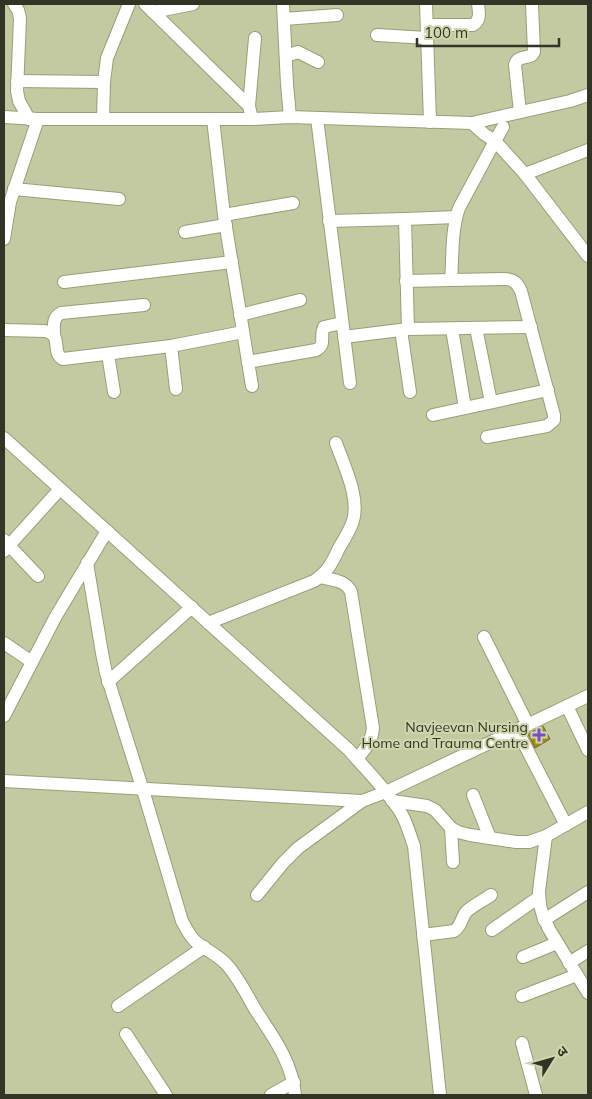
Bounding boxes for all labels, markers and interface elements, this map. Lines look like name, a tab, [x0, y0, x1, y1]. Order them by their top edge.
scale bar	[417, 15, 560, 47]
text: 100 m	[424, 23, 468, 42]
place label: Navjeevan Nursing Home and Trauma Centre	[361, 718, 528, 752]
marker: Navjeevan Nursing Home and Trauma Centre	[532, 728, 546, 742]
north arrow	[527, 1034, 577, 1084]
text: उ	[553, 1042, 573, 1061]

